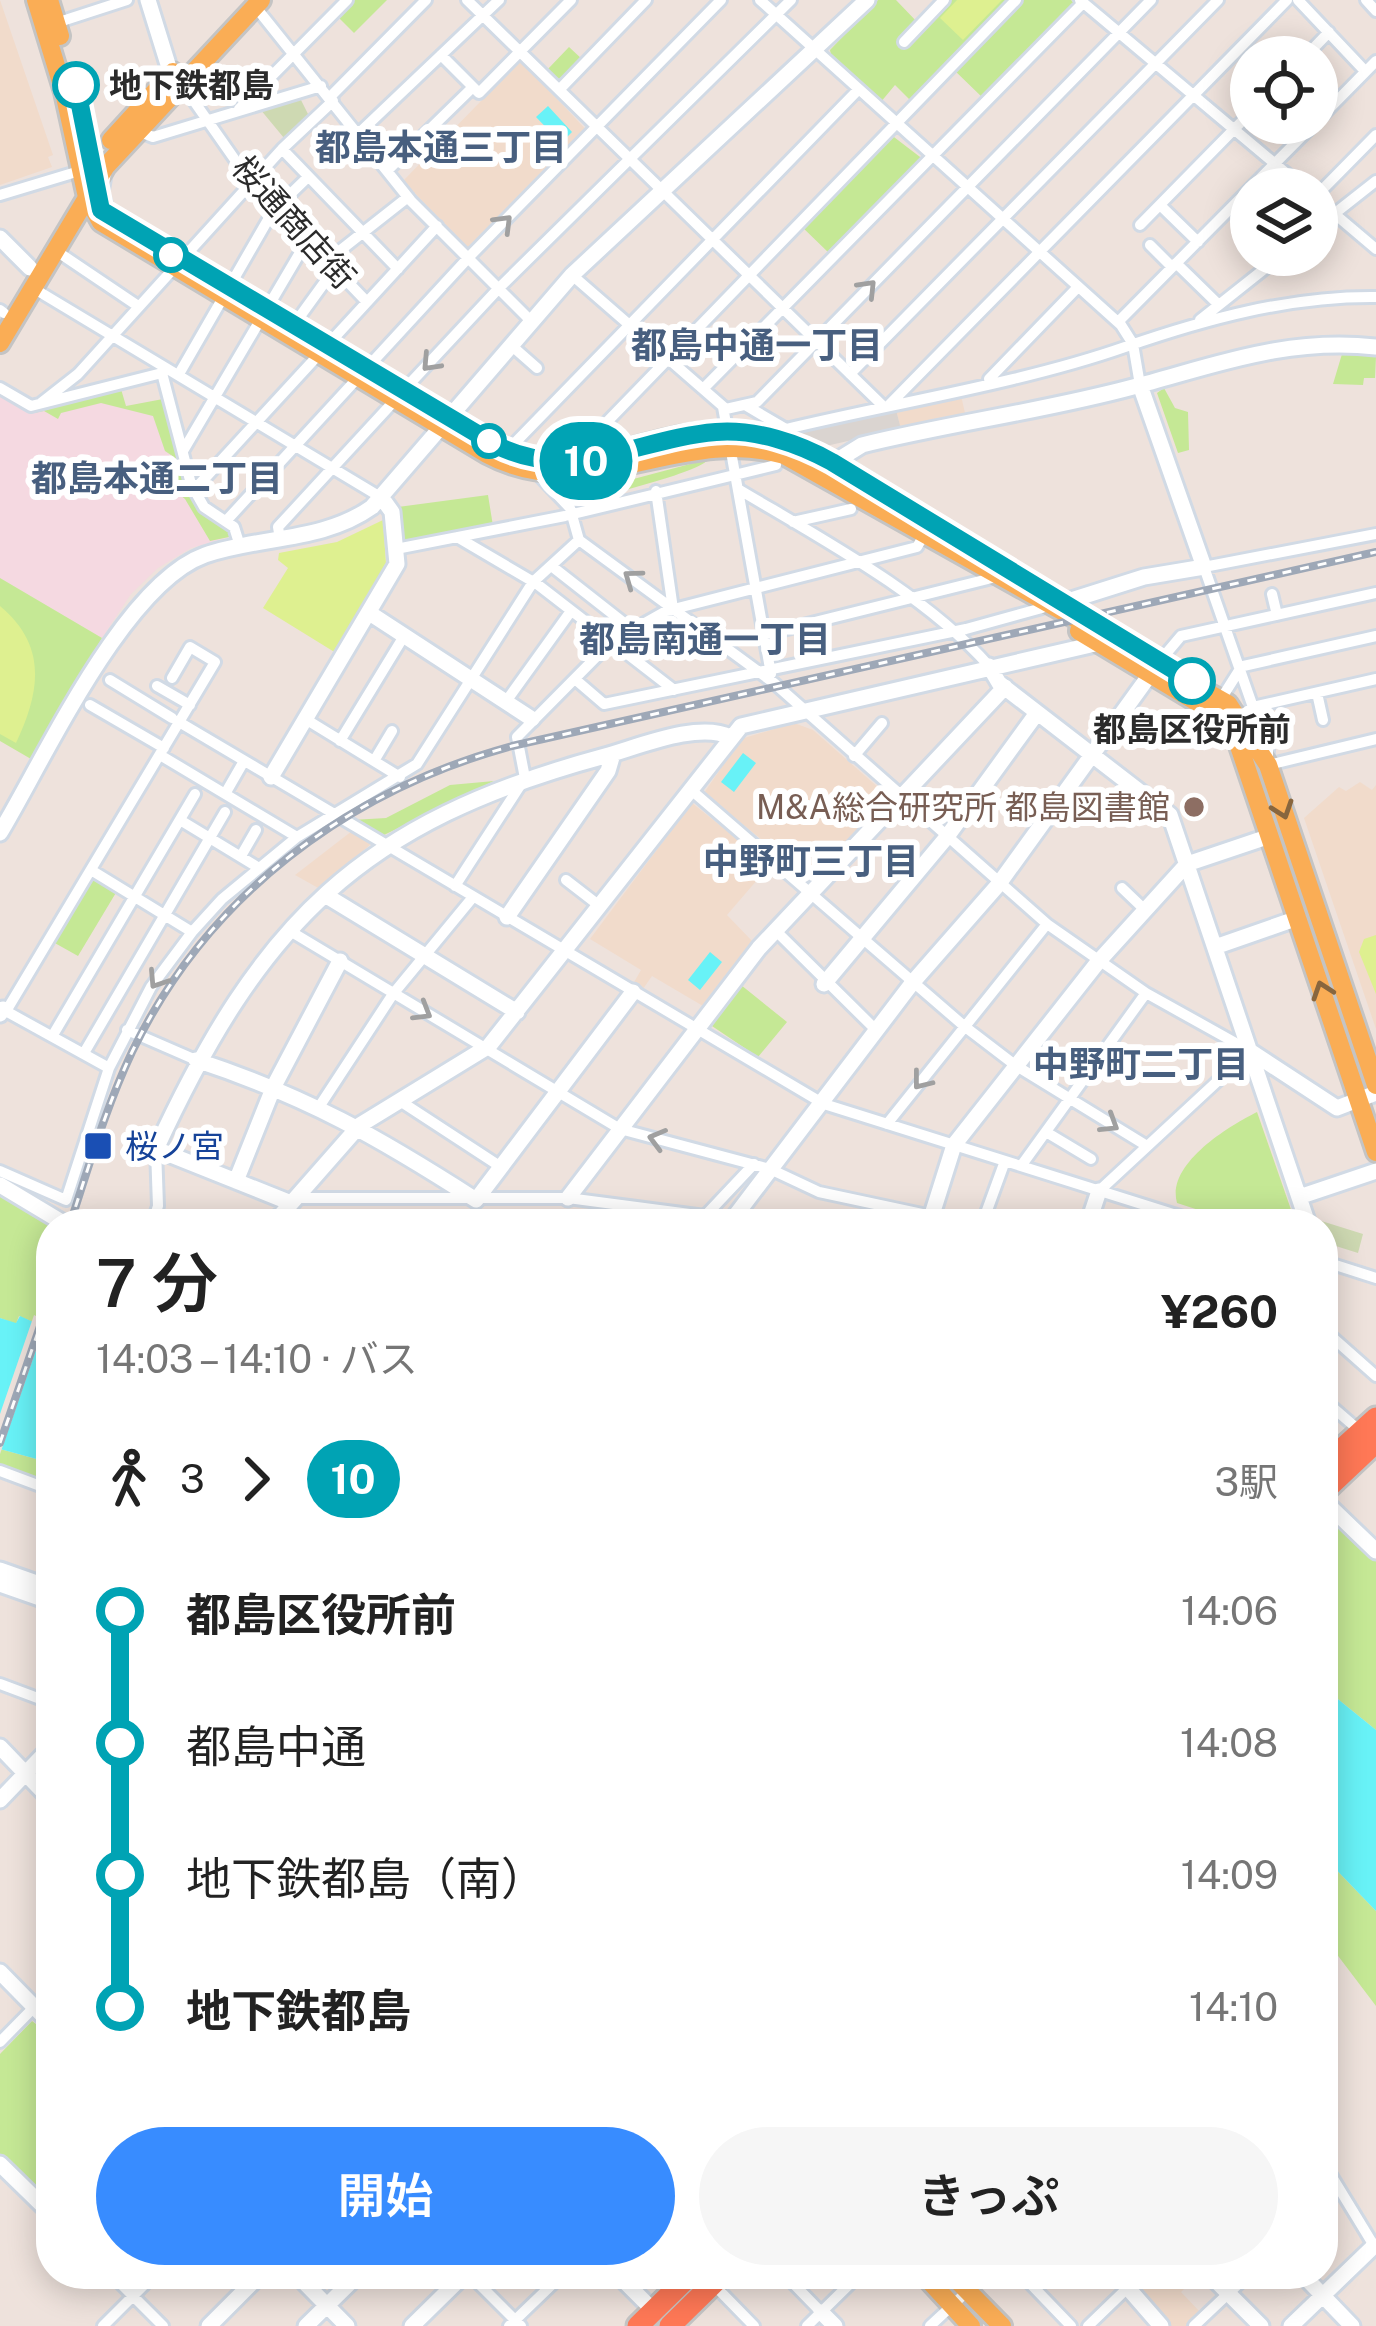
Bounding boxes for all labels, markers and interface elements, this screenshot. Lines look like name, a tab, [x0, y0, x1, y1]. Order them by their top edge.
map controls	[1230, 36, 1338, 276]
button: locate	[1230, 36, 1338, 144]
marker: 地下鉄都島	[54, 63, 98, 107]
place label: 地下鉄都島	[109, 66, 274, 104]
district label: 都島本通三丁目	[315, 126, 567, 168]
street label: 桜通商店街	[225, 148, 363, 296]
button: layers	[1230, 168, 1338, 276]
one-way arrow	[490, 215, 512, 237]
unlabelled marker	[155, 239, 187, 271]
one-way arrow	[854, 280, 876, 302]
district label: 都島中通一丁目	[631, 324, 883, 366]
one-way arrow	[422, 349, 444, 370]
line badge: 10	[532, 422, 640, 500]
unlabelled marker	[473, 425, 505, 457]
text: 10	[563, 436, 609, 485]
district label: 都島本通二丁目	[31, 457, 283, 499]
one-way arrow	[624, 571, 645, 593]
district label: 都島南通一丁目	[579, 618, 831, 660]
marker: 都島区役所前	[1170, 659, 1214, 703]
place label: 都島区役所前	[1093, 710, 1291, 748]
place label: M&A総合研究所 都島図書館	[756, 788, 1170, 826]
marker: M&A総合研究所 都島図書館	[1181, 794, 1207, 820]
one-way arrow	[1269, 798, 1293, 819]
district label: 中野町三丁目	[703, 840, 919, 882]
one-way arrow	[150, 966, 172, 988]
one-way arrow	[1312, 980, 1337, 1001]
one-way arrow	[410, 998, 432, 1020]
district label: 中野町二丁目	[1033, 1043, 1249, 1085]
one-way arrow	[914, 1067, 935, 1089]
one-way arrow	[1097, 1110, 1119, 1132]
place label: 桜ノ宮	[125, 1127, 224, 1165]
one-way arrow	[647, 1128, 668, 1153]
marker: 桜ノ宮	[82, 1130, 114, 1162]
text: 7 分	[96, 1244, 218, 1322]
text: ¥260	[1161, 1285, 1278, 1338]
text: 14:03 – 14:10 · バス	[96, 1336, 418, 1382]
icon: walk	[96, 1446, 162, 1512]
icon: forward	[223, 1446, 289, 1512]
text: 10	[331, 1454, 376, 1503]
text: 3	[180, 1456, 205, 1502]
text: 3駅	[1214, 1459, 1278, 1505]
text: 都島区役所前	[186, 1588, 456, 1641]
text: 14:06	[1181, 1588, 1278, 1634]
text: 都島中通	[186, 1720, 366, 1773]
text: 14:08	[1180, 1720, 1278, 1766]
text: 地下鉄都島（南）	[186, 1852, 546, 1905]
text: 14:09	[1181, 1852, 1278, 1898]
text: 地下鉄都島	[186, 1984, 411, 2037]
text: 14:10	[1189, 1984, 1278, 2030]
button: 開始	[96, 2127, 675, 2265]
button: きっぷ	[699, 2127, 1278, 2265]

